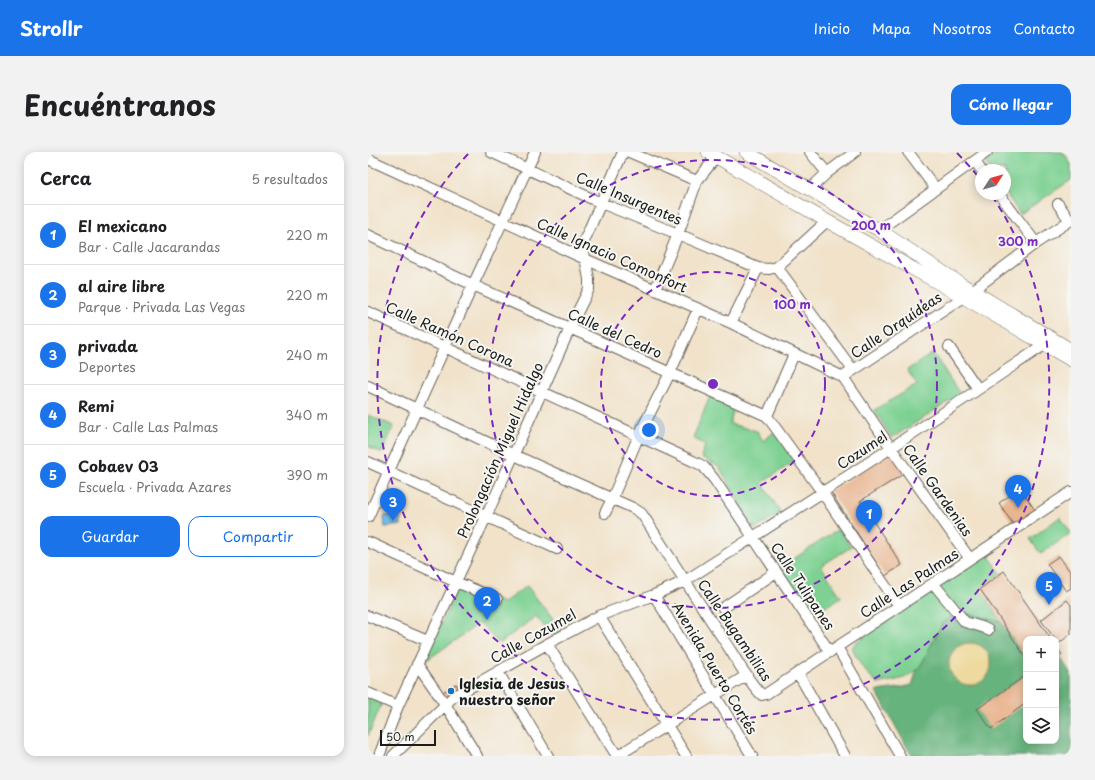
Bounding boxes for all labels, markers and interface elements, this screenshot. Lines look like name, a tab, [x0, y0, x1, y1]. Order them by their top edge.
text: Strollr	[20, 14, 83, 42]
text: Inicio	[814, 18, 850, 39]
text: Mapa	[872, 18, 910, 39]
text: Nosotros	[932, 18, 992, 39]
text: Contacto	[1014, 18, 1075, 39]
text: Encuéntranos	[24, 83, 216, 126]
button: Cómo llegar	[951, 84, 1071, 125]
north arrow	[975, 164, 1011, 200]
text: Cerca	[40, 165, 91, 191]
street label: Calle Insurgentes	[573, 166, 685, 230]
text: 5 resultados	[251, 169, 328, 188]
street label: Calle Ignacio Comonfort	[533, 212, 691, 298]
text: El mexicano	[78, 214, 167, 237]
text: 200 m	[851, 216, 891, 234]
text: 1	[50, 225, 56, 244]
text: 220 m	[286, 225, 328, 244]
text: 300 m	[998, 232, 1038, 250]
text: Bar · Calle Jacarandas	[78, 237, 220, 256]
text: al aire libre	[78, 274, 165, 297]
text: 2	[48, 285, 58, 304]
text: 220 m	[286, 285, 328, 304]
street label: Calle Orquídeas	[846, 287, 946, 363]
text: 100 m	[773, 295, 811, 313]
street label: Calle Ramón Corona	[382, 296, 518, 372]
text: Parque · Privada Las Vegas	[78, 297, 245, 316]
street label: Calle del Cedro	[564, 303, 666, 363]
text: privada	[78, 334, 138, 357]
text: 3	[49, 345, 57, 364]
text: 240 m	[286, 345, 328, 364]
text: Deportes	[78, 357, 136, 376]
street label: Prolongación Miguel Hidalgo	[452, 359, 548, 541]
centre of rings	[706, 377, 720, 391]
text: Remi	[78, 394, 114, 417]
text: 4	[49, 405, 57, 424]
text: 340 m	[285, 405, 328, 424]
text: Bar · Calle Las Palmas	[78, 417, 218, 436]
your location	[639, 420, 659, 440]
street label: Cozumel	[832, 426, 892, 474]
street label: Calle Gardenias	[898, 439, 978, 541]
text: Cobaev 03	[78, 454, 159, 477]
text: 5	[49, 465, 57, 484]
text: 390 m	[286, 465, 328, 484]
pin: 4	[1005, 475, 1031, 508]
text: Escuela · Privada Azares	[78, 477, 231, 496]
pin: 3	[380, 488, 406, 521]
pin: 1	[856, 500, 882, 533]
button: Guardar	[40, 516, 180, 557]
button: Compartir	[188, 516, 328, 557]
street label: Calle Tulipanes	[766, 538, 840, 634]
street label: Calle Las Palmas	[856, 543, 962, 623]
pin: 5	[1036, 572, 1062, 605]
street label: Calle Bugambilias	[693, 575, 777, 685]
pin: 2	[474, 587, 500, 620]
street label: Avenida Puerto Cortés	[667, 598, 763, 738]
street label: Calle Cozumel	[486, 604, 580, 668]
map controls	[1023, 636, 1059, 744]
button: +	[1023, 636, 1059, 672]
button: −	[1023, 672, 1059, 708]
place label: Iglesia de Jesus nuestro señor	[459, 673, 566, 710]
marker: Iglesia de Jesus nuestro señor	[446, 686, 456, 696]
button: layers	[1023, 708, 1059, 744]
scale bar	[380, 728, 436, 747]
text: 50 m	[386, 728, 415, 745]

